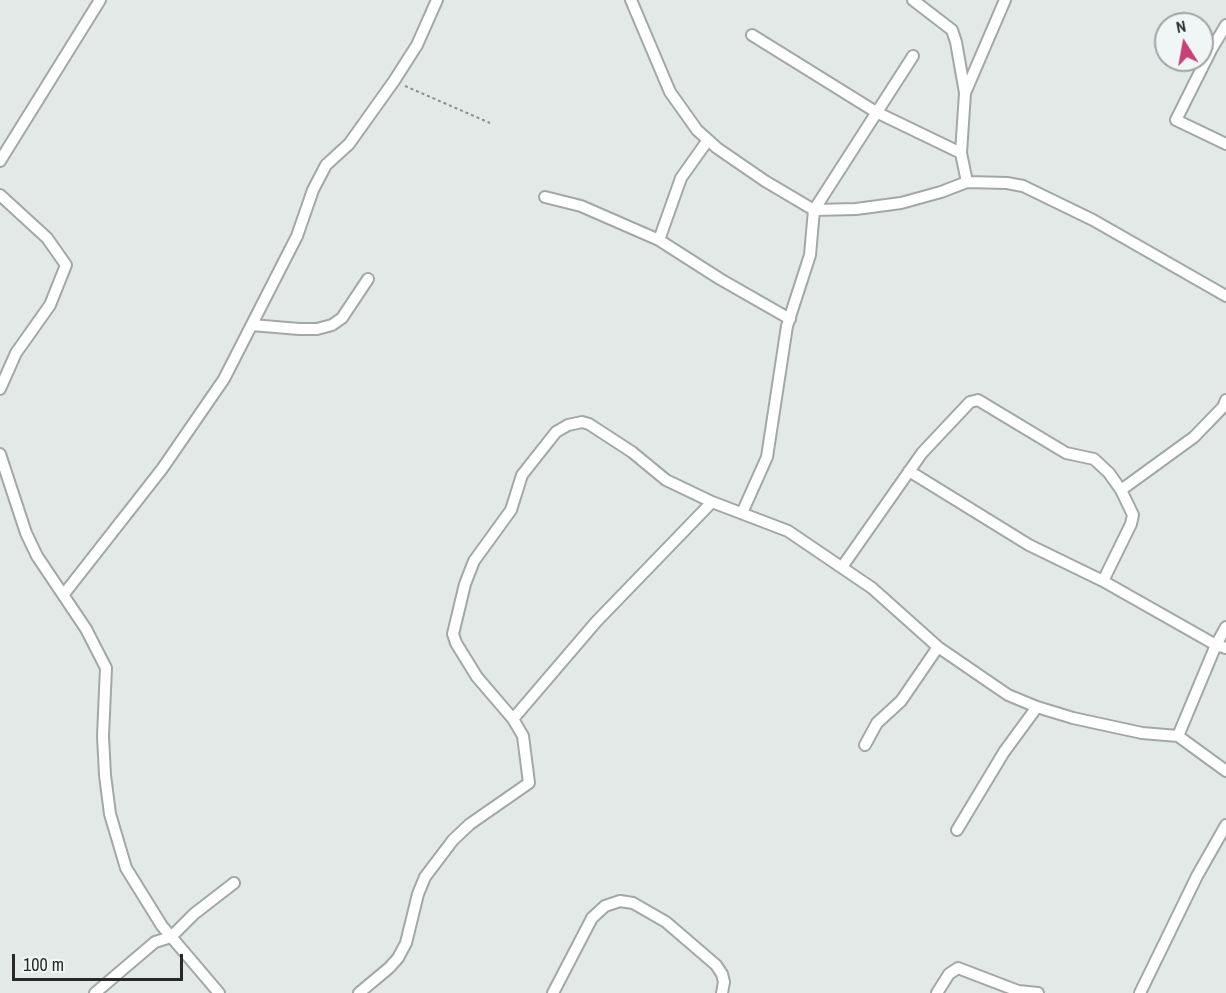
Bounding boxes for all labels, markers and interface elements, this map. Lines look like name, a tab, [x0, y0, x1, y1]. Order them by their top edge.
north arrow	[1154, 12, 1214, 72]
text: N	[1174, 15, 1188, 38]
scale bar	[15, 942, 186, 980]
text: 100 m	[23, 952, 64, 977]

